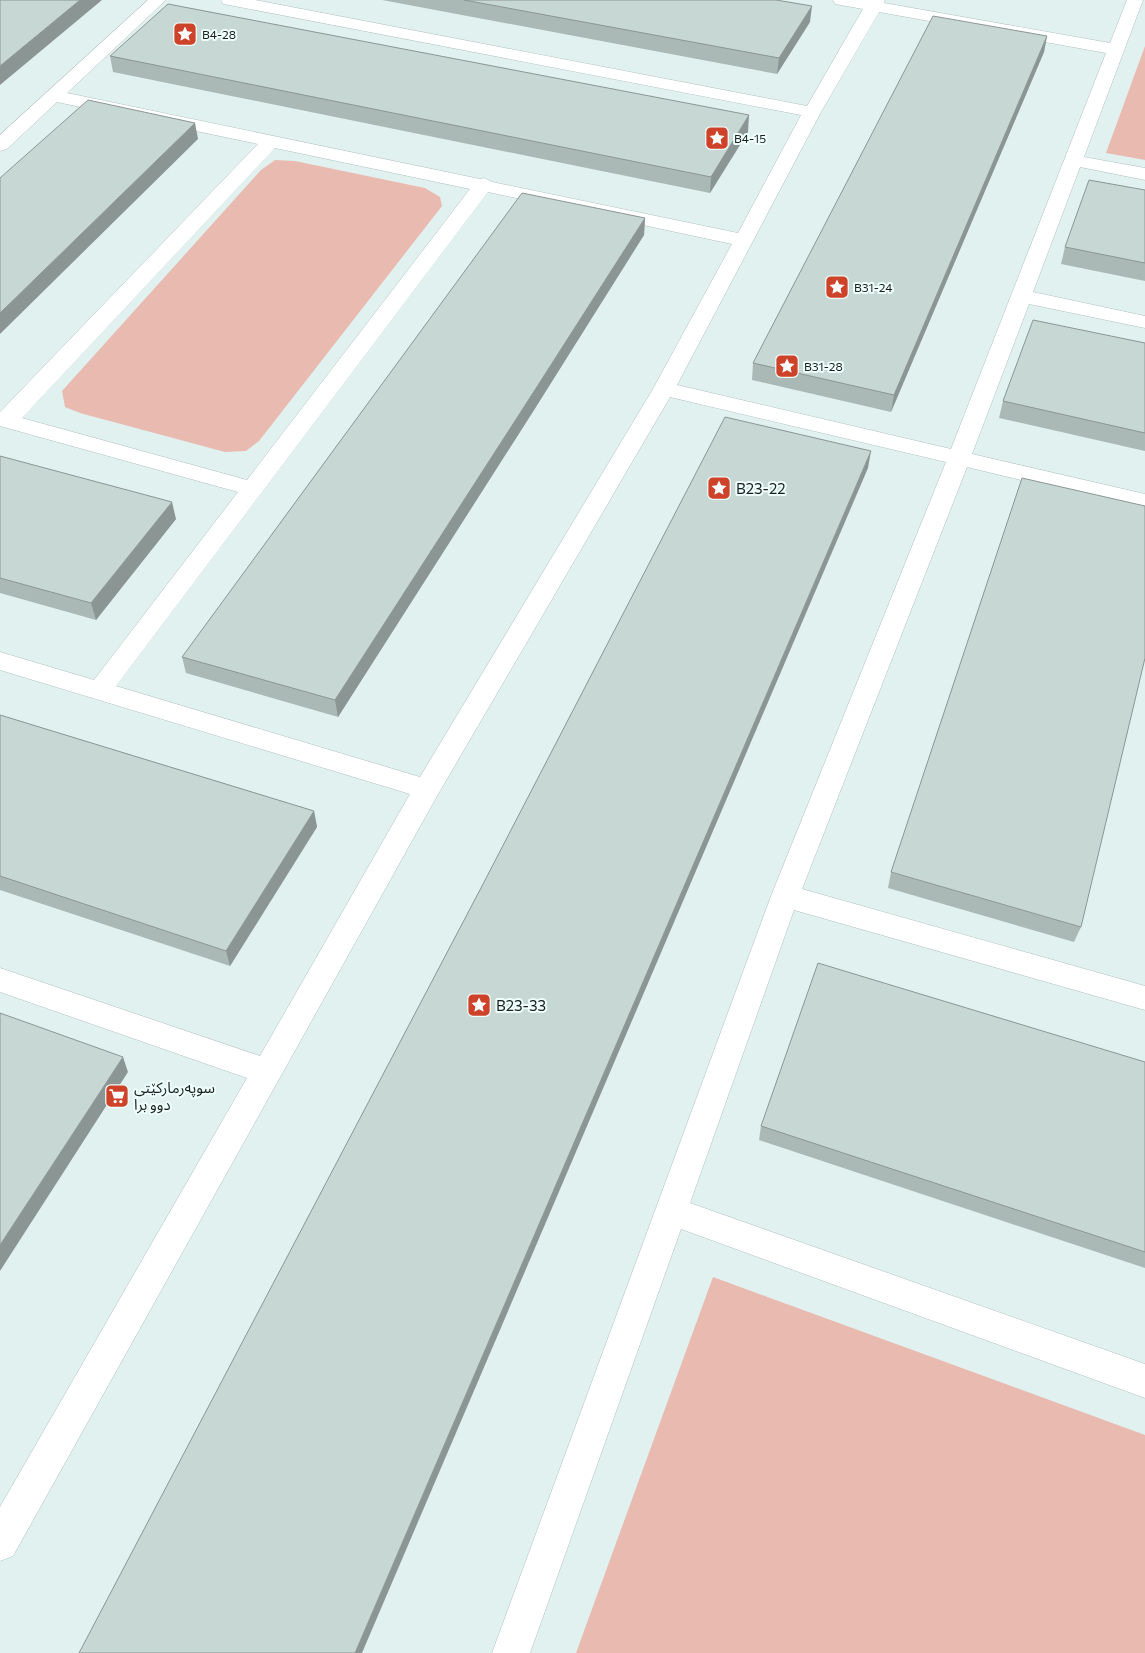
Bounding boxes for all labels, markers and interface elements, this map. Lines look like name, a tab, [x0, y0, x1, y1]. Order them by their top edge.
place icon: B4-28	[172, 21, 198, 47]
place label: B4-28	[202, 27, 236, 41]
place icon: B4-15	[704, 125, 730, 151]
place label: B4-15	[734, 131, 766, 145]
place icon: B31-24	[824, 274, 850, 300]
place label: B31-24	[854, 280, 892, 294]
place icon: B31-28	[774, 353, 800, 379]
place label: B31-28	[804, 359, 843, 373]
place icon: B23-22	[706, 475, 732, 501]
place label: B23-22	[736, 479, 786, 497]
place icon: B23-33	[466, 992, 492, 1018]
place label: B23-33	[496, 996, 546, 1014]
place label: سوپەرمارکێتی دوو برا	[134, 1078, 215, 1114]
supermarket icon: سوپەرمارکێتی دوو برا	[104, 1083, 130, 1109]

